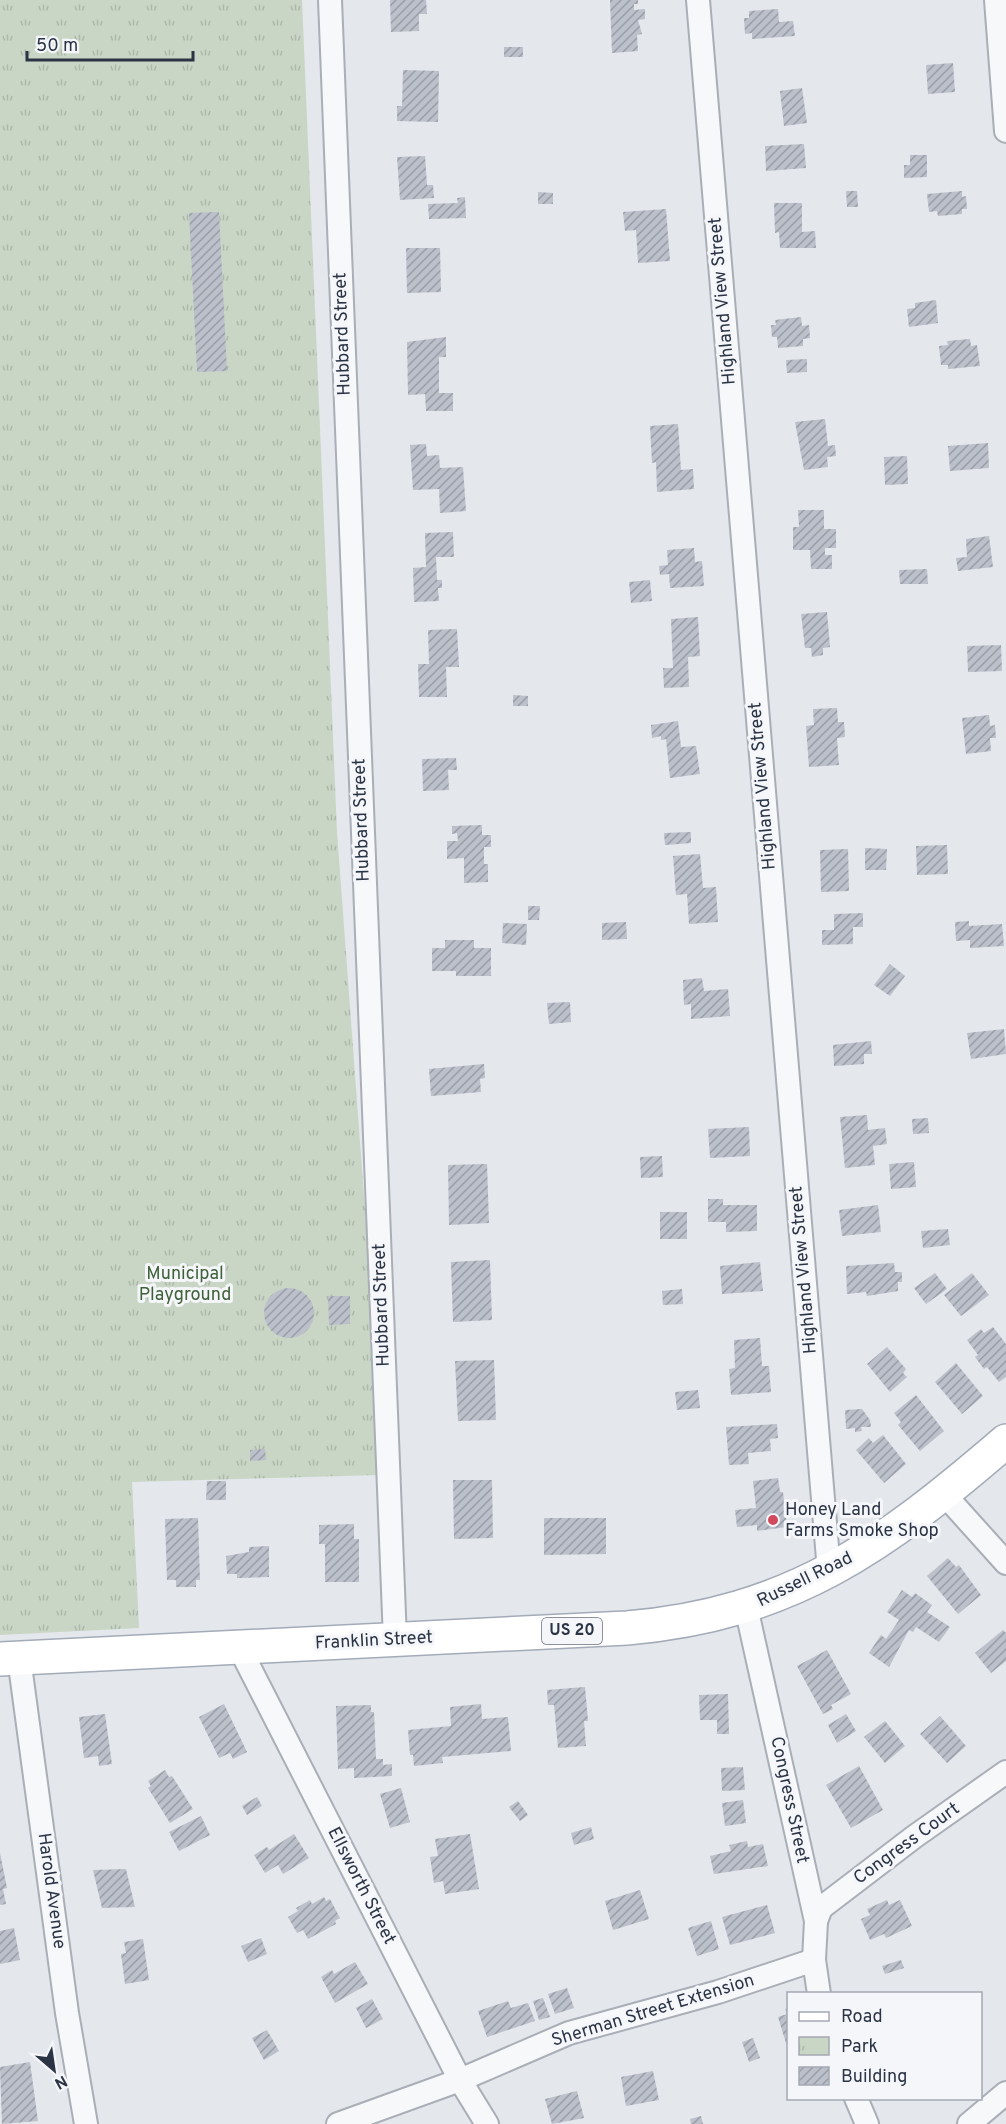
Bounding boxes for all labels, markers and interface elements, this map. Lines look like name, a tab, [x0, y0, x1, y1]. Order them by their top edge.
scale bar	[27, 24, 194, 62]
text: 50 m	[36, 35, 78, 58]
street label: Highland View Street	[704, 216, 742, 386]
street label: Hubbard Street	[329, 272, 357, 396]
street label: Highland View Street	[744, 701, 782, 871]
street label: Hubbard Street	[348, 758, 376, 882]
street label: Highland View Street	[785, 1185, 823, 1355]
street label: Hubbard Street	[368, 1243, 396, 1367]
park label: Municipal Playground	[139, 1263, 231, 1307]
place label: Honey Land Farms Smoke Shop	[785, 1499, 939, 1543]
marker: Honey Land Farms Smoke Shop	[766, 1513, 780, 1527]
street label: Russell Road	[753, 1547, 857, 1613]
road number: US 20	[542, 1618, 602, 1644]
street label: Franklin Street	[314, 1626, 434, 1656]
street label: Congress Street	[764, 1734, 814, 1866]
street label: Congress Court	[849, 1798, 965, 1890]
street label: Ellsworth Street	[322, 1823, 400, 1949]
street label: Harold Avenue	[31, 1832, 71, 1950]
street label: Sherman Street Extension	[549, 1969, 757, 2053]
legend	[787, 1992, 982, 2100]
text: Road	[841, 2006, 883, 2029]
text: Park	[841, 2036, 878, 2059]
north arrow	[24, 2040, 84, 2100]
text: Building	[841, 2066, 907, 2089]
text: N	[50, 2070, 70, 2093]

